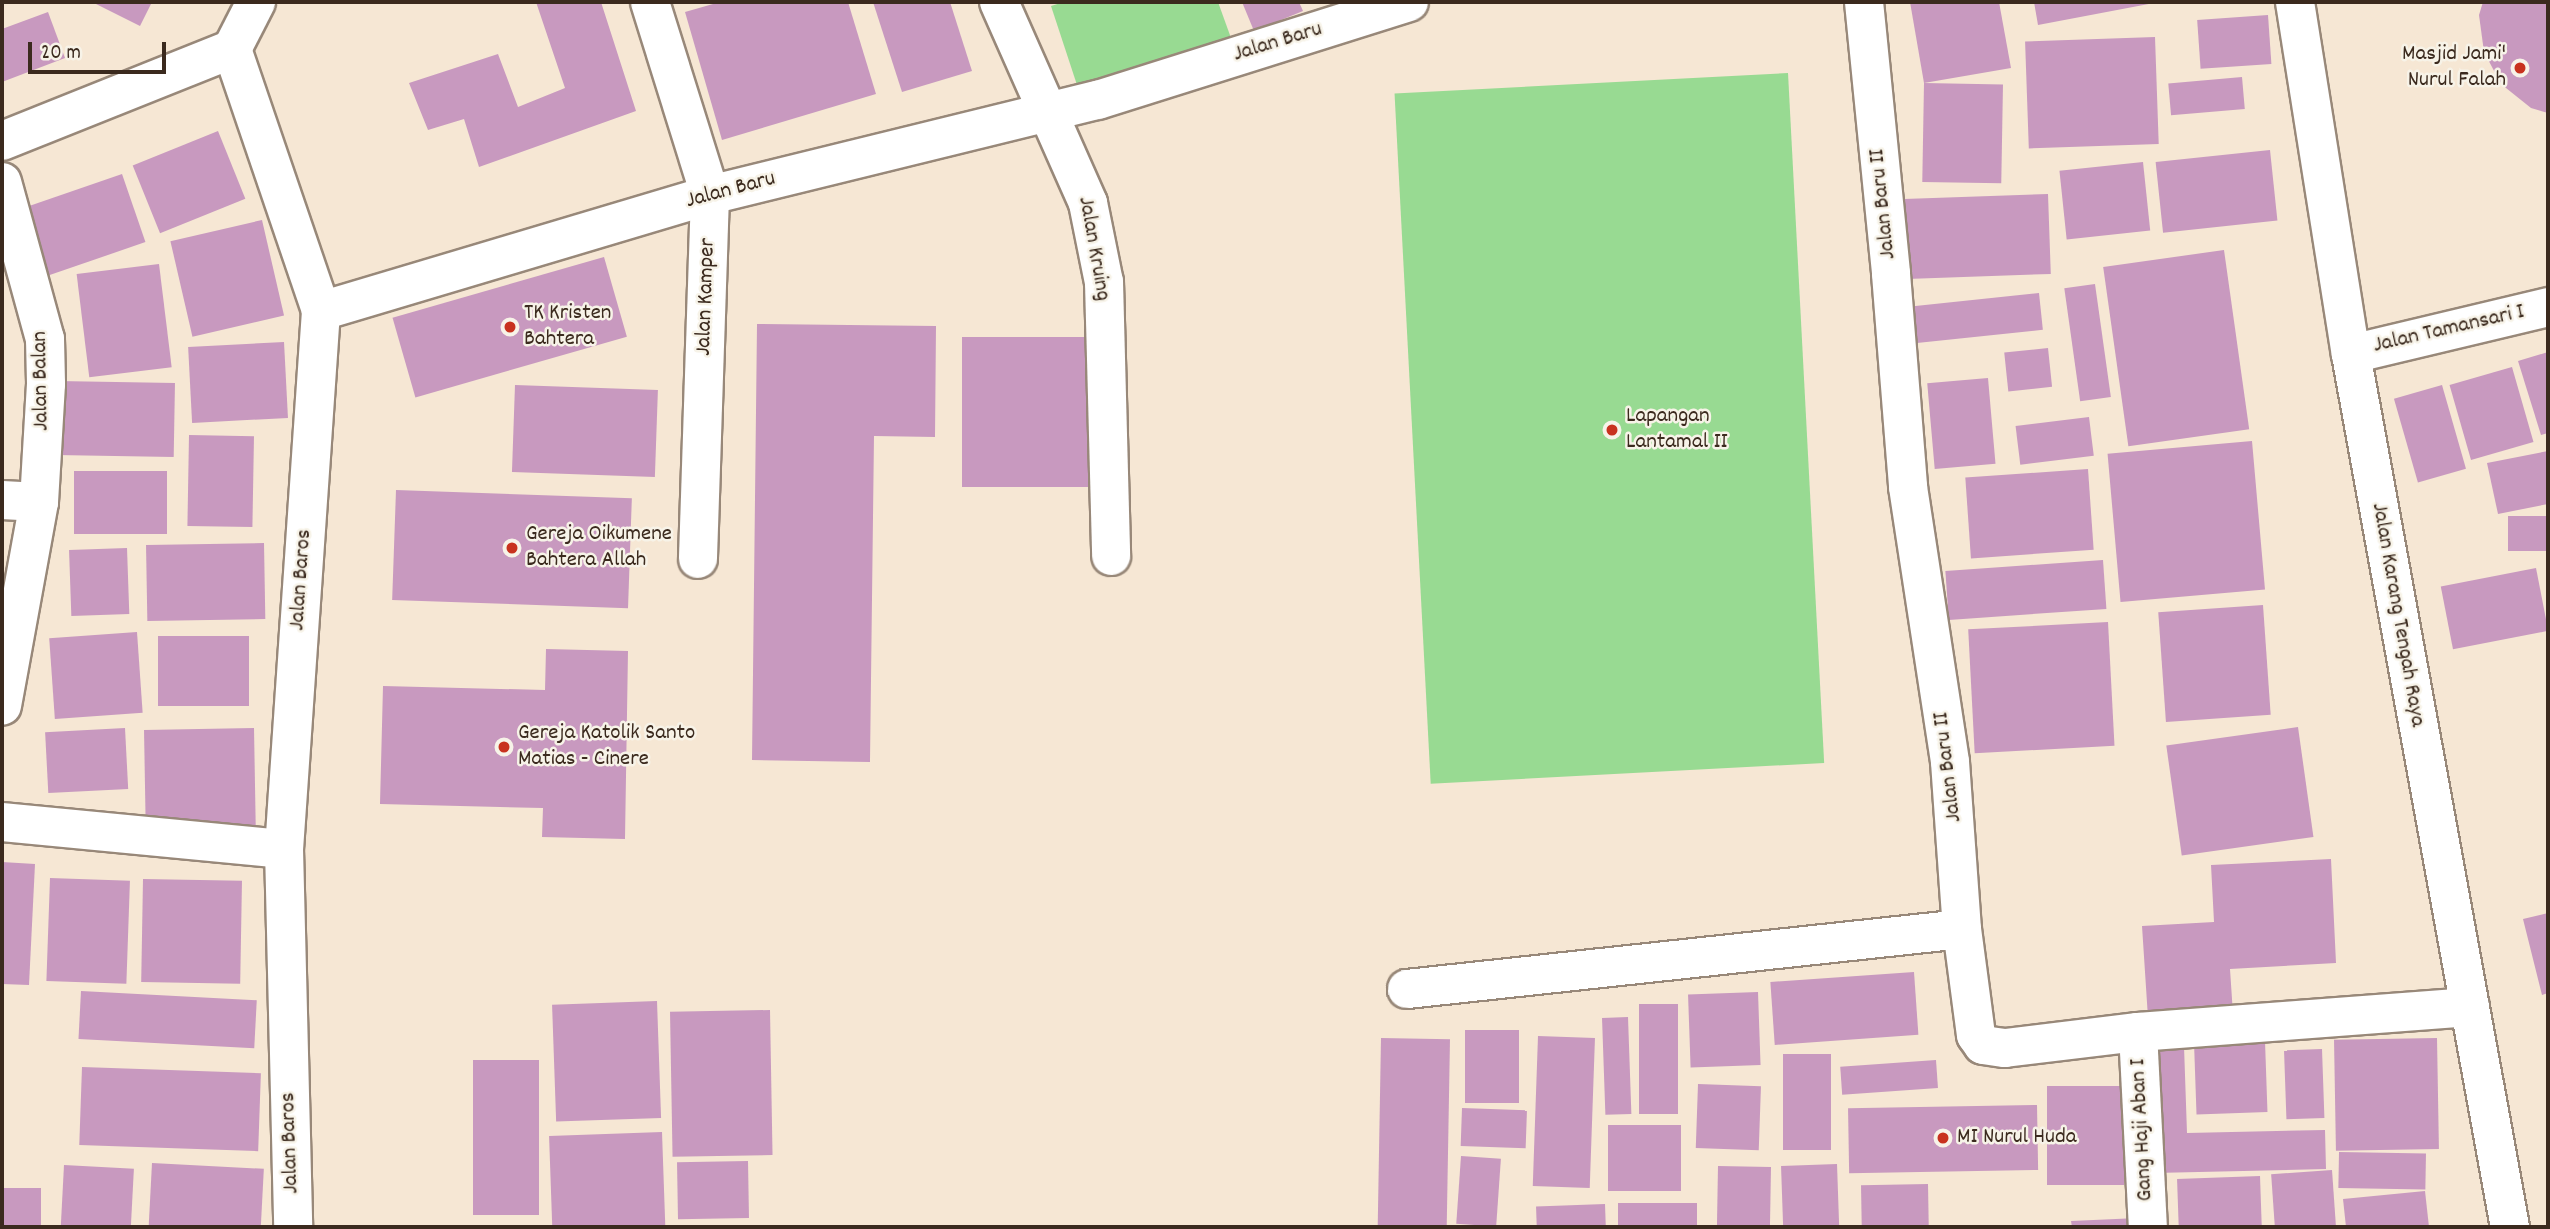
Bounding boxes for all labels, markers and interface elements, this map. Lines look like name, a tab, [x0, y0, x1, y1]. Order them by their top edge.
street label: Jalan Baru	[1230, 16, 1326, 70]
scale bar	[32, 28, 170, 72]
text: 20 m	[41, 39, 81, 69]
place label: Masjid Jami' Nurul Falah	[2402, 41, 2506, 95]
marker: Masjid Jami' Nurul Falah	[2512, 60, 2528, 76]
street label: Jalan Baru II	[1864, 147, 1904, 261]
street label: Jalan Baru	[683, 166, 779, 216]
street label: Jalan Kruing	[1070, 195, 1116, 303]
street label: Jalan Kamper	[691, 238, 723, 356]
street label: Jalan Tamansari I	[2371, 299, 2527, 361]
place label: TK Kristen Bahtera	[524, 300, 611, 354]
marker: TK Kristen Bahtera	[502, 319, 518, 335]
street label: Jalan Balan	[27, 331, 57, 431]
place label: Lapangan Lantamal II	[1626, 403, 1728, 457]
marker: Lapangan Lantamal II	[1604, 422, 1620, 438]
street label: Jalan Karang Tengah Raya	[2364, 501, 2430, 729]
place label: Gereja Oikumene Bahtera Allah	[526, 521, 672, 575]
street label: Jalan Baros	[285, 528, 319, 632]
marker: Gereja Oikumene Bahtera Allah	[504, 540, 520, 556]
street label: Jalan Baru II	[1929, 710, 1969, 824]
place label: Gereja Katolik Santo Matias - Cinere	[518, 720, 695, 774]
marker: Gereja Katolik Santo Matias - Cinere	[496, 739, 512, 755]
street label: Gang Haji Aban I	[2125, 1058, 2161, 1202]
street label: Jalan Baros	[275, 1092, 307, 1194]
place label: MI Nurul Huda	[1957, 1124, 2077, 1152]
marker: MI Nurul Huda	[1935, 1130, 1951, 1146]

